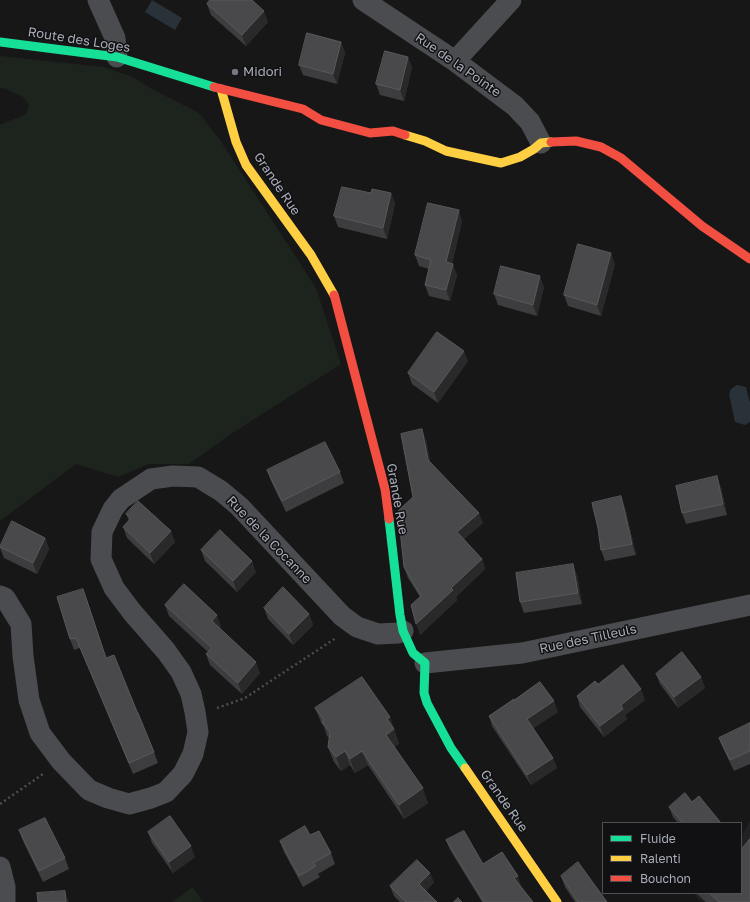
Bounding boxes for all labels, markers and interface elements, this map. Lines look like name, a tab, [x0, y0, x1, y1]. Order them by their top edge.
street label: Route des Loges	[27, 24, 131, 56]
street label: Rue de la Pointe	[412, 30, 504, 100]
place label: Midori	[243, 64, 282, 80]
marker: Midori	[230, 67, 240, 77]
street label: Grande Rue	[250, 150, 304, 218]
street label: Grande Rue	[383, 462, 411, 536]
street label: Rue de la Cocanne	[223, 493, 315, 587]
street label: Rue des Tilleuls	[538, 621, 638, 657]
street label: Grande Rue	[477, 767, 531, 835]
legend	[602, 822, 742, 894]
text: Fluide	[640, 831, 676, 846]
text: Ralenti	[640, 851, 681, 866]
text: Bouchon	[640, 871, 691, 886]

